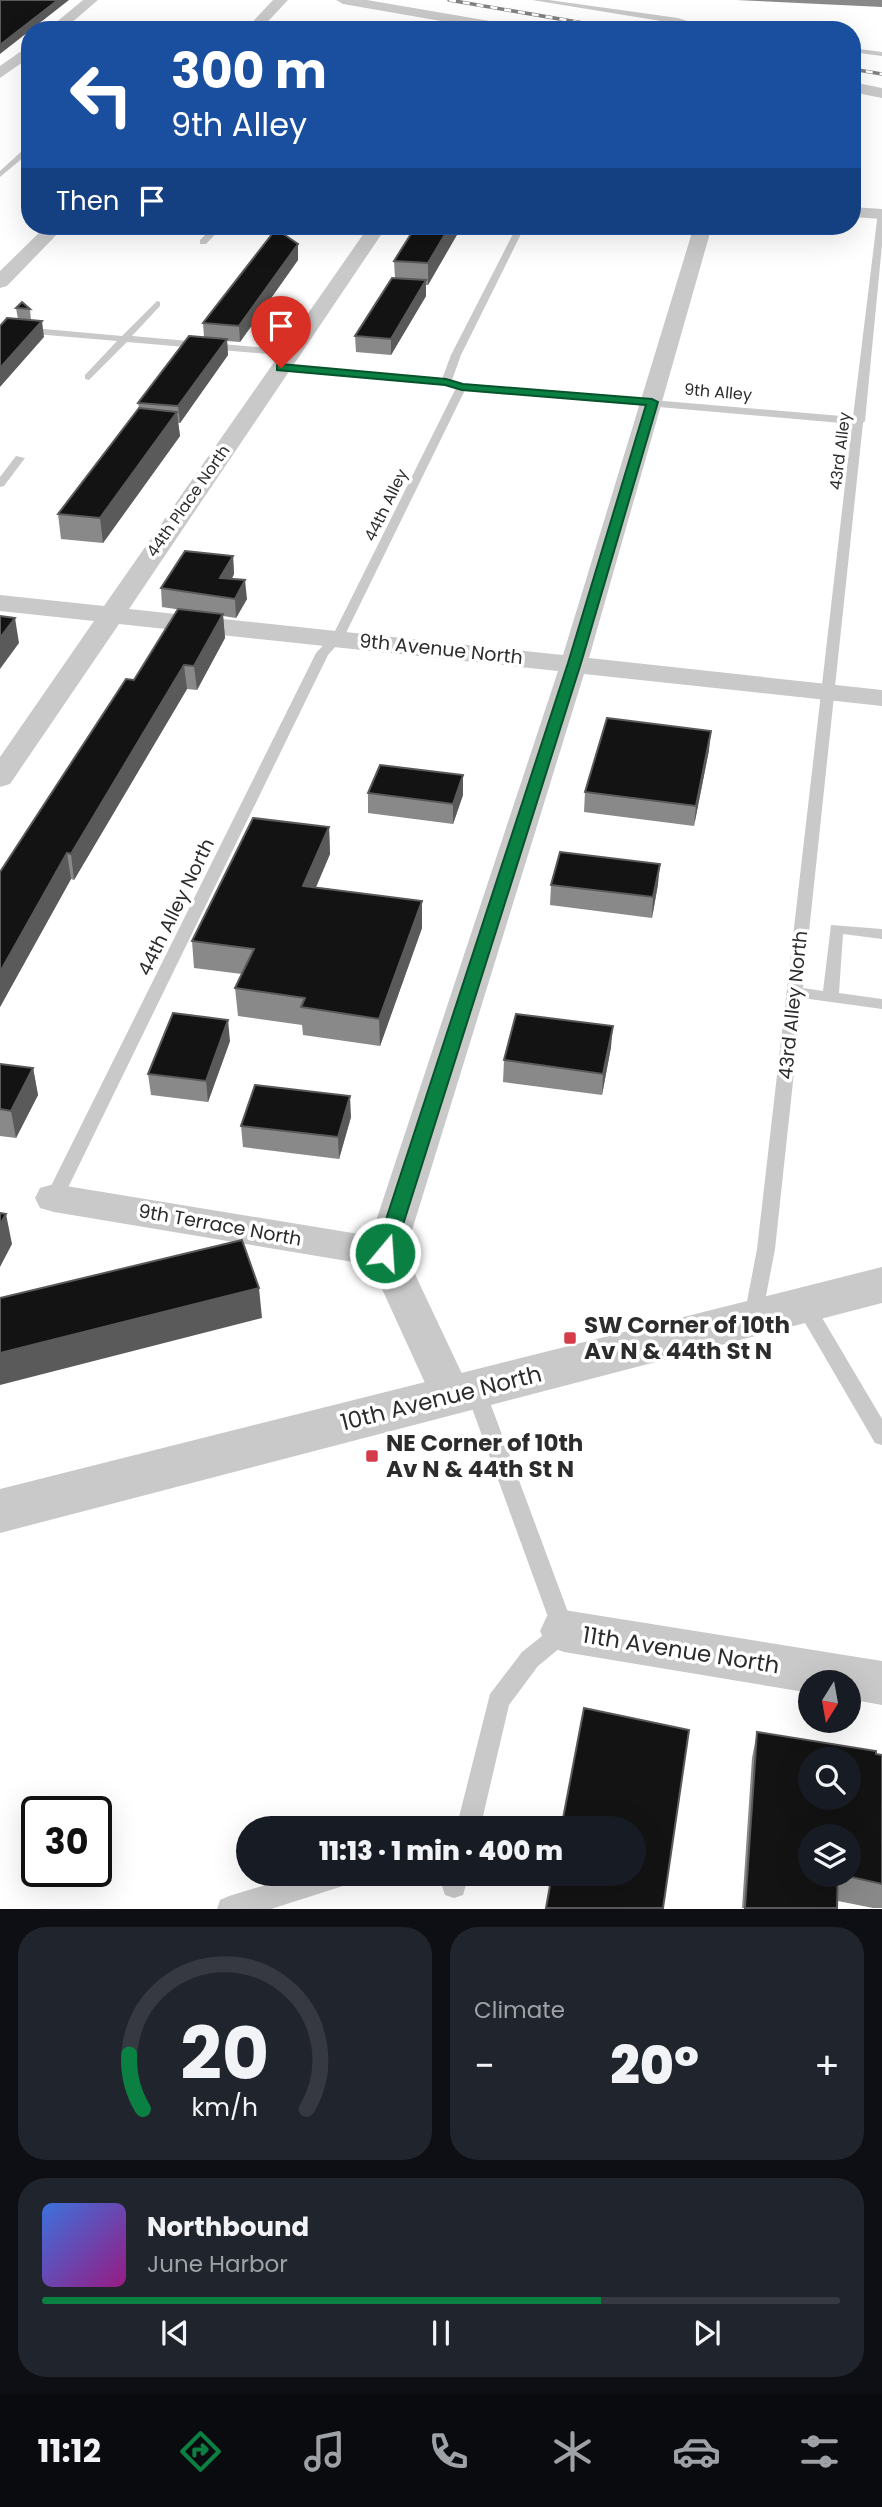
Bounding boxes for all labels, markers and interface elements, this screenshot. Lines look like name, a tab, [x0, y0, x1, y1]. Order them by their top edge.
text: 300 m	[171, 37, 327, 105]
icon: left	[56, 49, 147, 140]
text: 9th Alley	[171, 102, 307, 147]
icon: arrive	[133, 182, 171, 220]
text: Then	[56, 183, 119, 219]
pin	[251, 296, 311, 368]
icon: arrive	[262, 307, 300, 345]
street label: 9th Alley	[683, 378, 753, 406]
street label: 43rd Alley	[824, 411, 856, 491]
street label: 44th Place North	[141, 440, 235, 562]
street label: 44th Alley	[359, 465, 413, 545]
street label: 9th Avenue North	[358, 627, 524, 671]
street label: 44th Alley North	[131, 834, 221, 980]
street label: 43rd Alley North	[772, 929, 814, 1081]
street label: 9th Terrace North	[136, 1197, 304, 1253]
position arrow	[348, 1216, 422, 1290]
place label: SW Corner of 10th Av N & 44th St N	[584, 1309, 790, 1367]
marker: SW Corner of 10th Av N & 44th St N	[562, 1330, 578, 1346]
street label: 10th Avenue North	[337, 1358, 545, 1438]
place label: NE Corner of 10th Av N & 44th St N	[386, 1427, 583, 1485]
marker: NE Corner of 10th Av N & 44th St N	[364, 1448, 380, 1464]
street label: 11th Avenue North	[580, 1619, 782, 1681]
north arrow	[798, 1670, 861, 1732]
map controls	[798, 1670, 861, 1887]
button: search	[798, 1747, 861, 1810]
speed limit sign: 30	[21, 1796, 112, 1887]
button: layers	[798, 1824, 861, 1887]
text: 11:13 · 1 min · 400 m	[319, 1833, 563, 1869]
text: Climate	[474, 1994, 565, 2026]
text: 20	[180, 2004, 270, 2105]
text: 20°	[610, 2029, 699, 2102]
text: −	[474, 2039, 495, 2092]
text: +	[814, 2039, 840, 2092]
text: km/h	[192, 2090, 258, 2125]
text: Northbound	[147, 2209, 309, 2245]
text: June Harbor	[147, 2248, 288, 2280]
icon: previous	[156, 2314, 194, 2352]
icon: pause	[422, 2314, 460, 2352]
icon: next	[688, 2314, 726, 2352]
icon: directions	[176, 2427, 225, 2476]
icon: music	[300, 2427, 349, 2476]
icon: phone	[424, 2427, 473, 2476]
icon: climate	[548, 2427, 597, 2476]
icon: car	[672, 2427, 721, 2476]
icon: filters	[795, 2427, 844, 2476]
text: 11:12	[37, 2428, 101, 2473]

